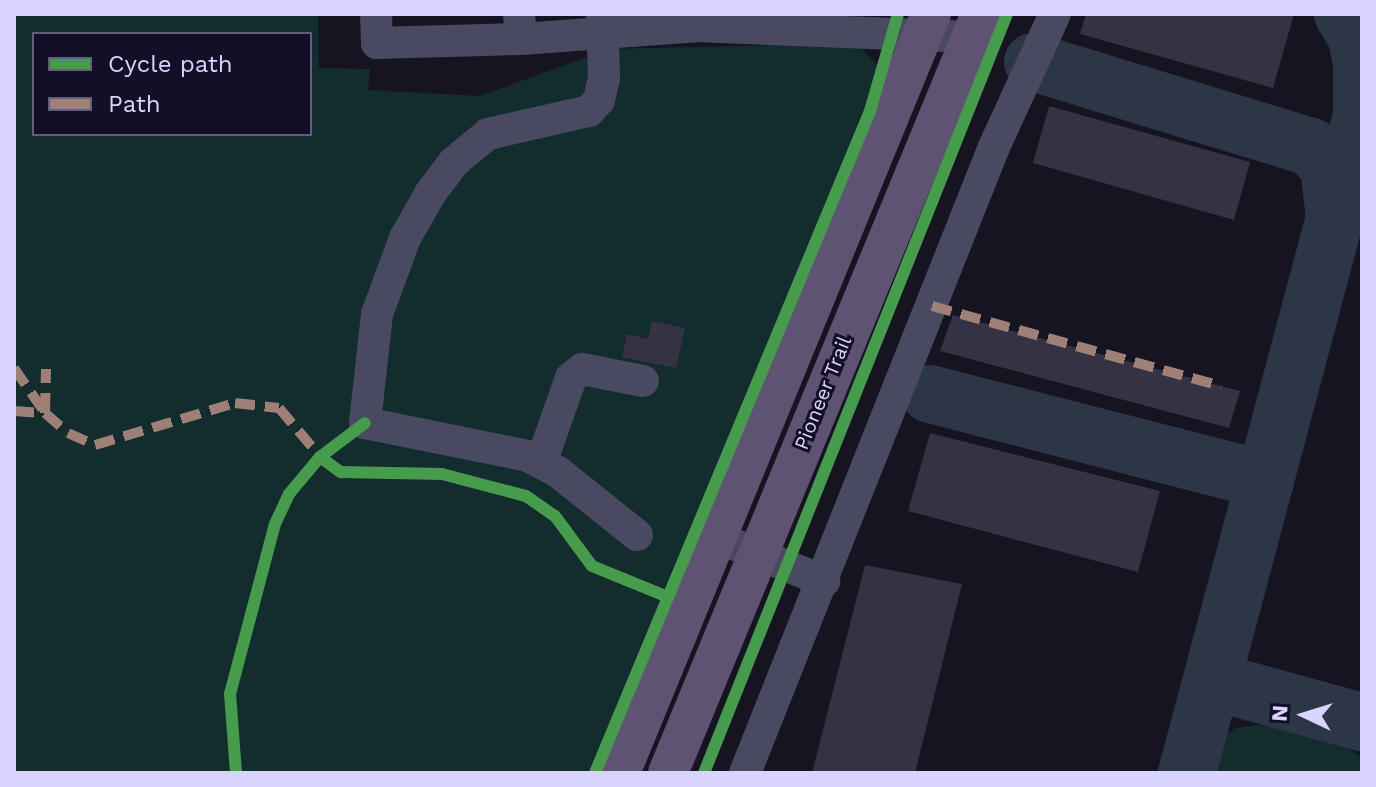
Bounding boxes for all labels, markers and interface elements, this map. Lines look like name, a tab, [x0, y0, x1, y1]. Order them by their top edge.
legend	[32, 32, 312, 136]
text: Cycle path	[108, 50, 233, 78]
text: Path	[108, 90, 161, 118]
street label: Pioneer Trail	[789, 332, 857, 454]
north arrow	[1264, 675, 1344, 755]
text: N	[1267, 704, 1293, 722]

